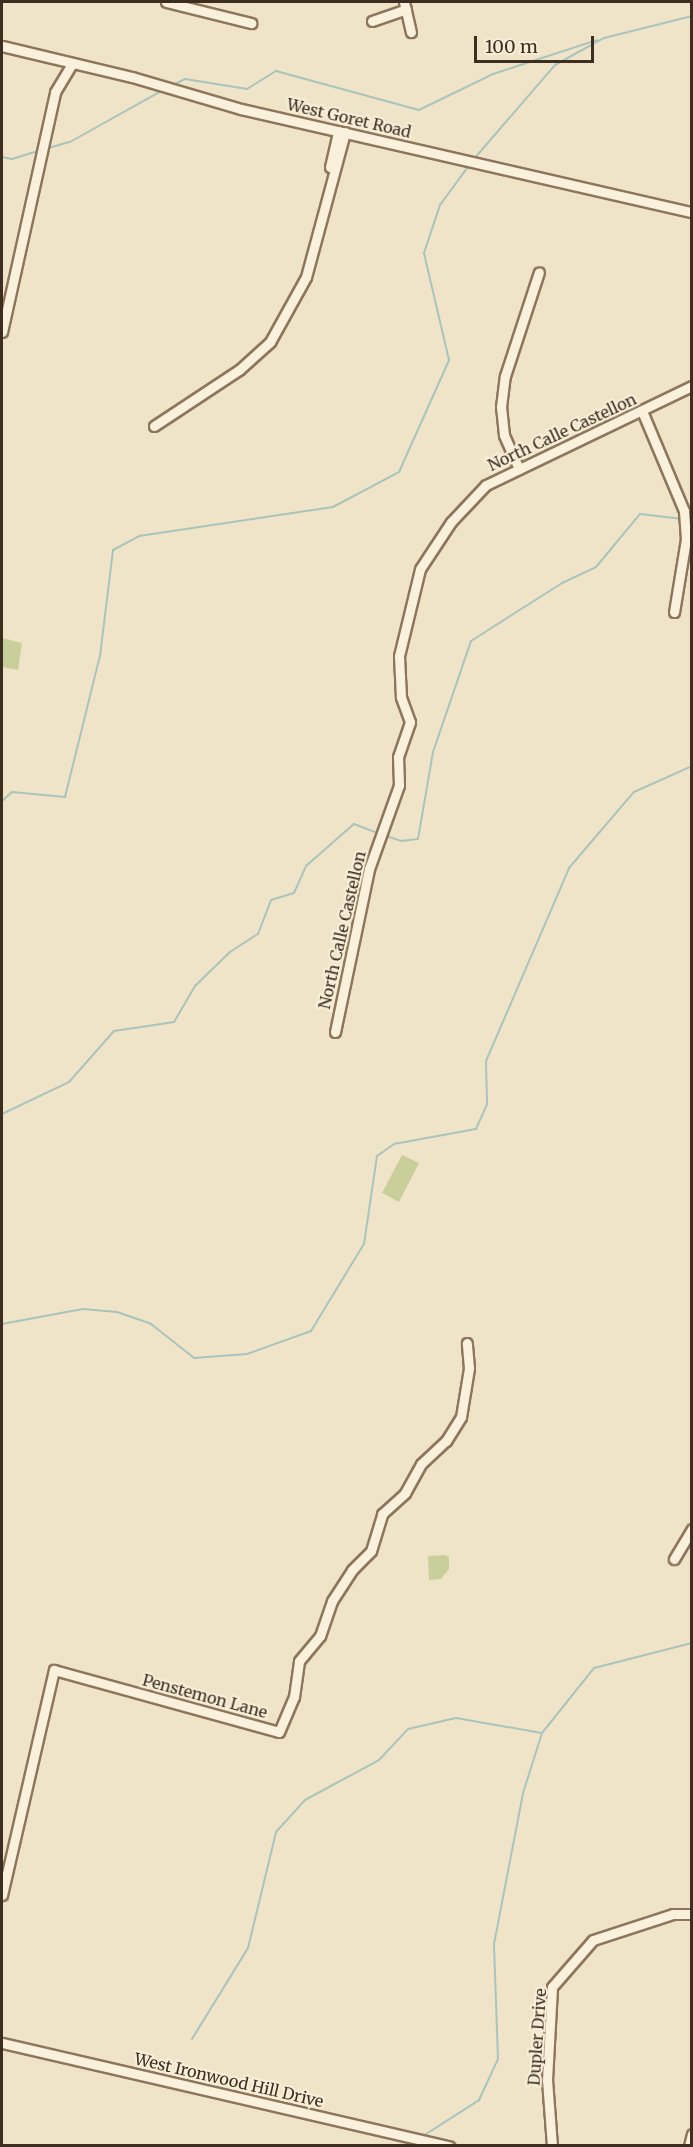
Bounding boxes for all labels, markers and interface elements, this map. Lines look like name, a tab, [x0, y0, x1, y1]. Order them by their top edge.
scale bar	[477, 24, 597, 62]
text: 100 m	[485, 35, 538, 58]
street label: West Goret Road	[285, 94, 413, 142]
street label: North Calle Castellon	[485, 389, 639, 475]
street label: North Calle Castellon	[314, 849, 370, 1011]
street label: Penstemon Lane	[140, 1670, 270, 1722]
street label: Dupler Drive	[524, 1988, 550, 2086]
street label: West Ironwood Hill Drive	[133, 2049, 325, 2111]

